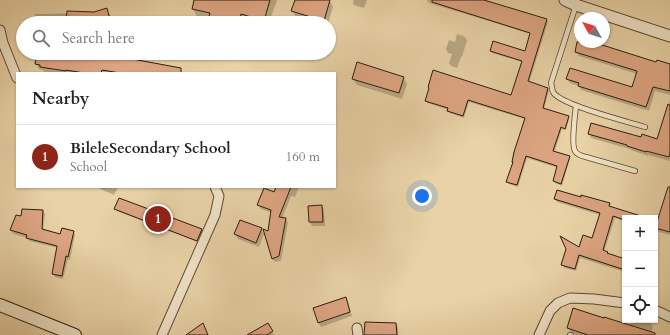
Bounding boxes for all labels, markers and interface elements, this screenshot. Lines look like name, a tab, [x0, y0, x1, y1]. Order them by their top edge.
north arrow	[574, 12, 610, 48]
search box	[16, 16, 336, 60]
icon: search	[30, 27, 52, 49]
text: Search here	[62, 28, 135, 48]
text: Nearby	[32, 87, 89, 110]
text: BileleSecondary School	[70, 138, 231, 158]
text: 1	[42, 148, 48, 166]
text: 160 m	[286, 148, 320, 166]
text: School	[70, 158, 107, 176]
your location	[412, 186, 432, 206]
pin: 1	[145, 204, 171, 234]
map controls	[622, 215, 658, 323]
button: +	[622, 215, 658, 251]
button: −	[622, 251, 658, 287]
button: locate	[622, 287, 658, 323]

